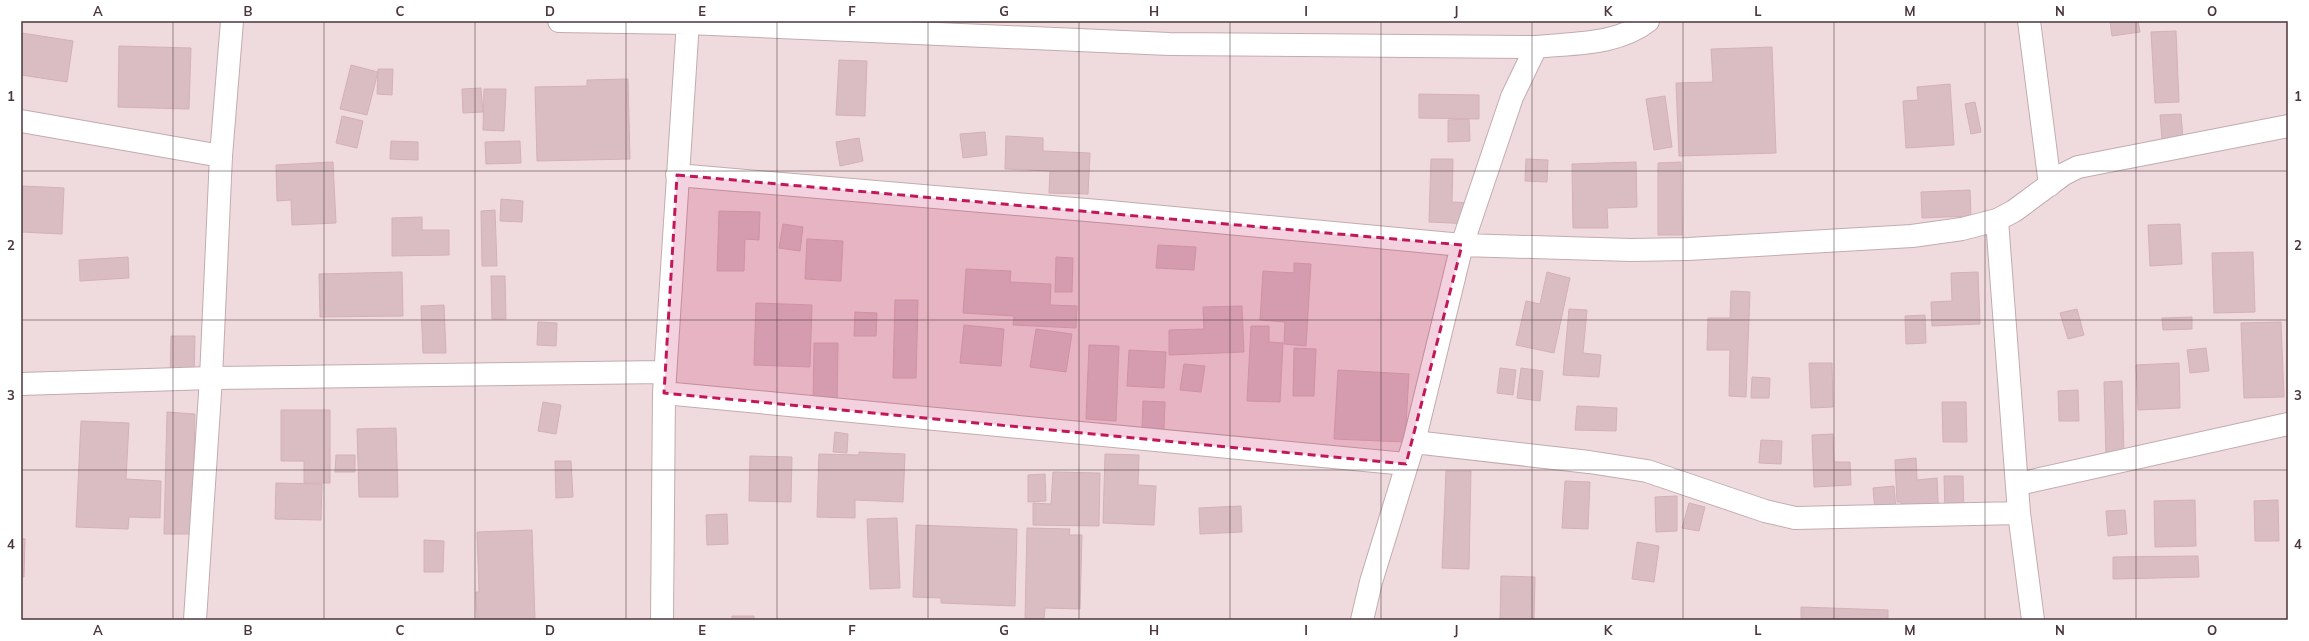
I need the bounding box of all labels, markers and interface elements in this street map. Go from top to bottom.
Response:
text: A [93,3,103,19]
text: B [244,3,253,19]
text: C [396,3,405,19]
text: D [545,3,555,19]
text: E [698,3,706,19]
text: F [848,3,856,19]
text: G [999,3,1009,19]
text: H [1149,3,1159,19]
text: I [1304,3,1308,19]
text: J [1454,3,1458,19]
text: K [1604,3,1614,19]
text: L [1754,3,1762,19]
text: M [1904,3,1916,19]
text: N [2055,3,2065,19]
text: O [2207,3,2217,19]
text: 1 [7,88,15,104]
text: 1 [2294,88,2302,104]
text: 2 [7,237,15,253]
text: 2 [2294,237,2302,253]
text: 3 [7,387,15,403]
text: 3 [2294,387,2302,403]
text: 4 [7,536,15,552]
text: 4 [2294,536,2302,552]
text: A [93,622,103,638]
text: B [244,622,253,638]
text: C [396,622,405,638]
text: D [545,622,555,638]
text: E [698,622,706,638]
text: F [848,622,856,638]
text: G [999,622,1009,638]
text: H [1149,622,1159,638]
text: I [1304,622,1308,638]
text: J [1454,622,1458,638]
text: K [1604,622,1614,638]
text: L [1754,622,1762,638]
text: M [1904,622,1916,638]
text: N [2055,622,2065,638]
text: O [2207,622,2217,638]

